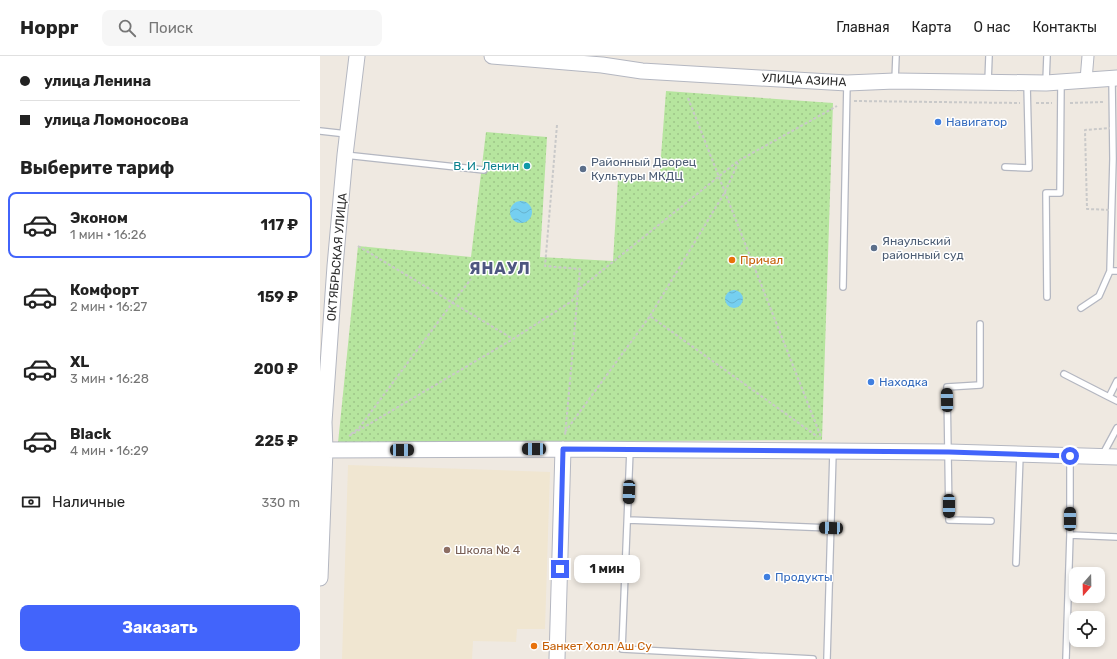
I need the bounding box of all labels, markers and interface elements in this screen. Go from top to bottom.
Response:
search box [102,10,382,46]
text: Hoppr [20,16,78,39]
icon: search [116,17,138,39]
text: Поиск [148,19,193,37]
text: Главная [836,19,890,36]
text: Карта [912,19,952,36]
text: О нас [974,19,1010,36]
text: Контакты [1032,19,1097,36]
street label: УЛИЦА АЗИНА [761,71,847,89]
text: улица Ленина [44,72,151,90]
text: улица Ломоносова [44,111,189,129]
place label: Навигатор [946,115,1007,129]
marker: Навигатор [933,117,943,127]
place label: Районный Дворец Культуры МКДЦ [591,155,697,183]
text: Выберите тариф [20,157,174,179]
place label: В. И. Ленин [453,159,519,173]
marker: В. И. Ленин [522,161,532,171]
marker: Районный Дворец Культуры МКДЦ [578,164,588,174]
street label: ОКТЯБРЬСКАЯ УЛИЦА [324,192,350,322]
icon: car [22,207,58,243]
text: Эконом [70,209,128,227]
text: 117 ₽ [260,216,298,234]
text: 1 мин · 16:26 [70,227,146,242]
place label: Янаульский районный суд [882,234,964,262]
marker: Янаульский районный суд [869,243,879,253]
place label: Причал [740,253,783,267]
marker: Причал [727,255,737,265]
district label: ЯНАУЛ [469,259,531,278]
icon: car [22,279,58,315]
text: Комфорт [70,281,139,299]
text: 159 ₽ [257,288,298,306]
text: 2 мин · 16:27 [70,299,147,314]
icon: car [22,351,58,387]
text: XL [70,353,89,371]
text: 200 ₽ [254,360,298,378]
text: 3 мин · 16:28 [70,371,149,386]
place label: Находка [879,375,928,389]
marker: Находка [866,377,876,387]
car [941,388,953,412]
icon: car [22,423,58,459]
text: Black [70,425,111,443]
text: 225 ₽ [255,432,298,450]
text: 4 мин · 16:29 [70,443,149,458]
car [522,443,546,455]
car [390,444,414,456]
route start [1061,447,1079,465]
car [623,480,635,504]
icon: cash [20,491,42,513]
text: Наличные [52,493,125,511]
car [943,494,955,518]
text: 330 m [261,495,300,510]
car [1064,507,1076,531]
car [819,522,843,534]
place label: Школа № 4 [455,543,521,557]
marker: Школа № 4 [442,545,452,555]
callout: 1 мин [574,555,640,583]
route end [551,560,569,578]
text: 1 мин [589,561,625,576]
north arrow [1069,567,1105,603]
map controls [1069,567,1105,647]
place label: Продукты [775,570,832,584]
marker: Продукты [762,572,772,582]
button: Заказать [20,605,300,651]
button: locate [1069,611,1105,647]
place label: Банкет Холл Аш Су [542,639,652,653]
marker: Банкет Холл Аш Су [529,641,539,651]

